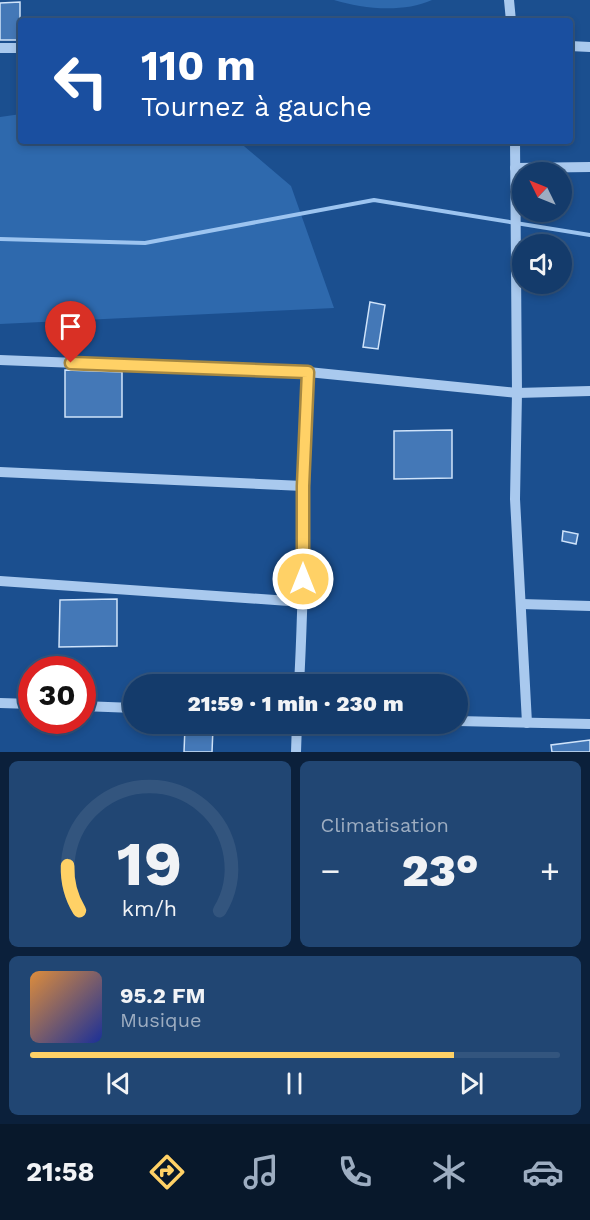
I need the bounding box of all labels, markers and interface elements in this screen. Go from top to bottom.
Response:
text: 110 m [141,41,256,90]
icon: left [42,42,120,120]
text: Tournez à gauche [141,91,372,123]
north arrow [512,162,572,222]
map controls [512,162,572,294]
button: sound [512,234,572,294]
pin [45,301,96,363]
icon: arrive [54,310,87,343]
position arrow [271,547,335,611]
speed limit sign: 30 [18,656,96,734]
text: 21:59 · 1 min · 230 m [187,691,404,716]
text: Climatisation [321,813,449,837]
text: 19 [117,827,182,900]
text: 23° [402,844,479,897]
text: − [321,851,340,890]
text: + [540,851,560,890]
text: km/h [122,896,177,921]
text: 95.2 FM [120,983,206,1008]
text: Musique [120,1008,202,1032]
icon: previous [102,1067,135,1100]
icon: pause [278,1067,311,1100]
icon: next [455,1067,488,1100]
icon: directions [146,1151,188,1193]
icon: music [240,1151,282,1193]
icon: phone [334,1151,376,1193]
icon: climate [428,1151,470,1193]
icon: car [522,1151,564,1193]
text: 21:58 [26,1156,95,1188]

